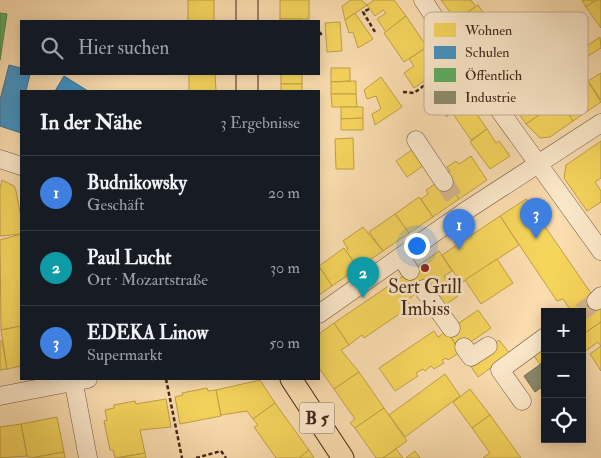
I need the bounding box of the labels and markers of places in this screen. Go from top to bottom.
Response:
pin: 3 [520,198,552,239]
pin: 1 [443,209,475,250]
pin: 2 [347,257,379,298]
marker: Sert Grill Imbiss [419,262,431,274]
place label: Sert Grill Imbiss [388,275,462,321]

